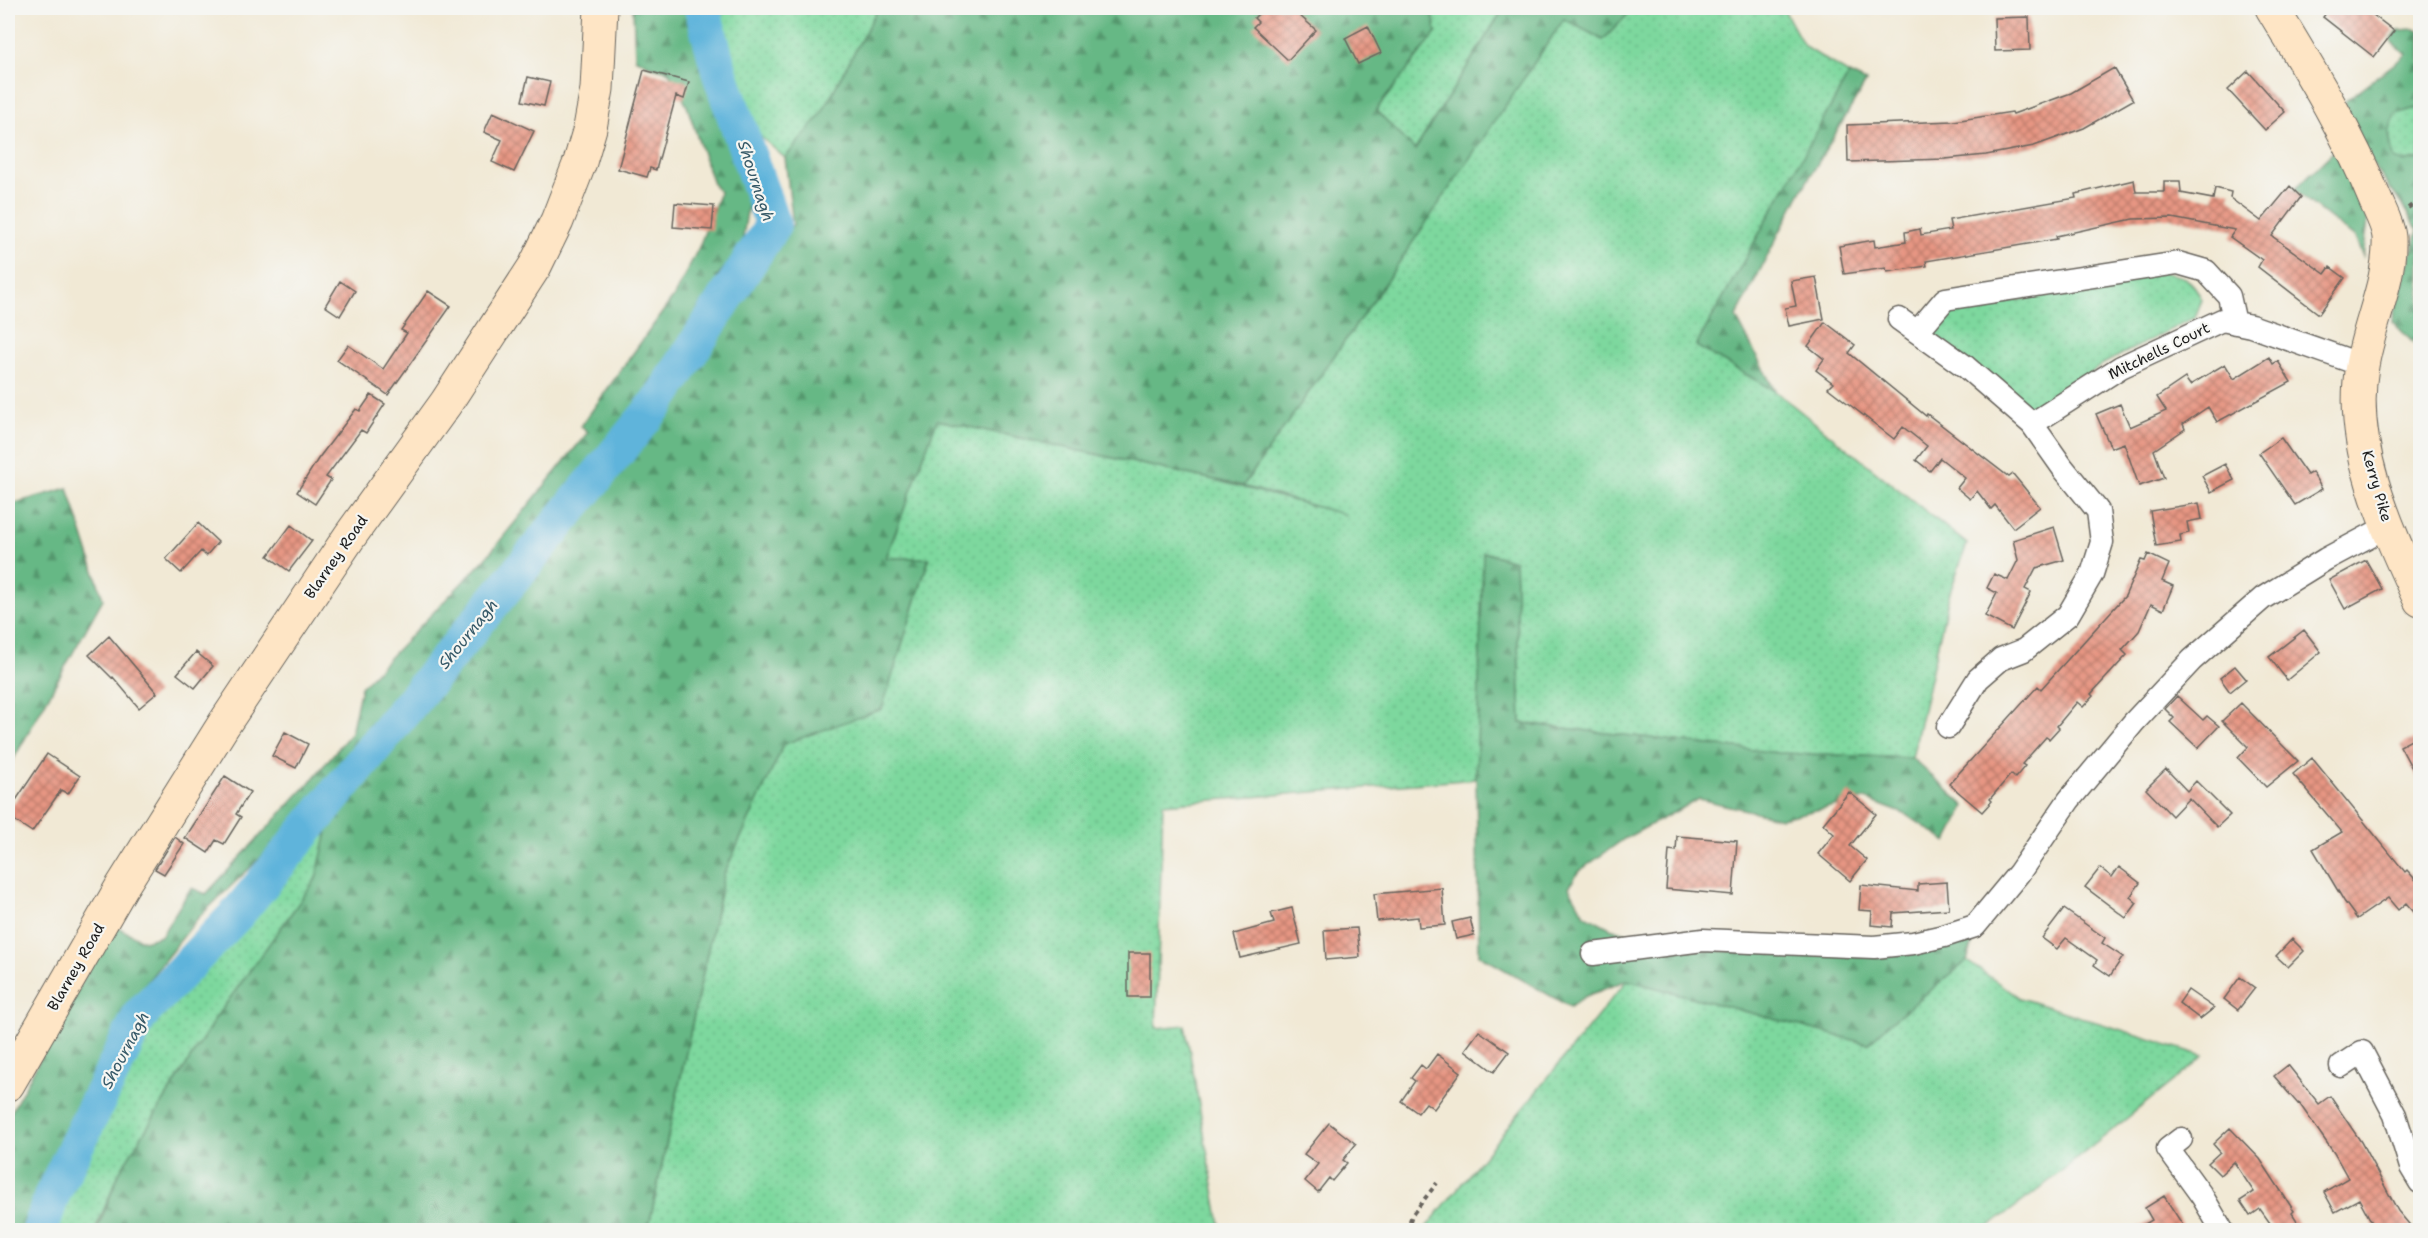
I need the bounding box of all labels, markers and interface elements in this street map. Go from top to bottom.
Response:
water label: Shournagh [733,138,779,224]
street label: Mitchells Court [2105,318,2213,384]
street label: Kerry Pike [2357,448,2397,524]
street label: Blarney Road [300,511,373,603]
water label: Shournagh [433,595,503,673]
street label: Blarney Road [43,919,109,1015]
water label: Shournagh [96,1008,154,1092]

